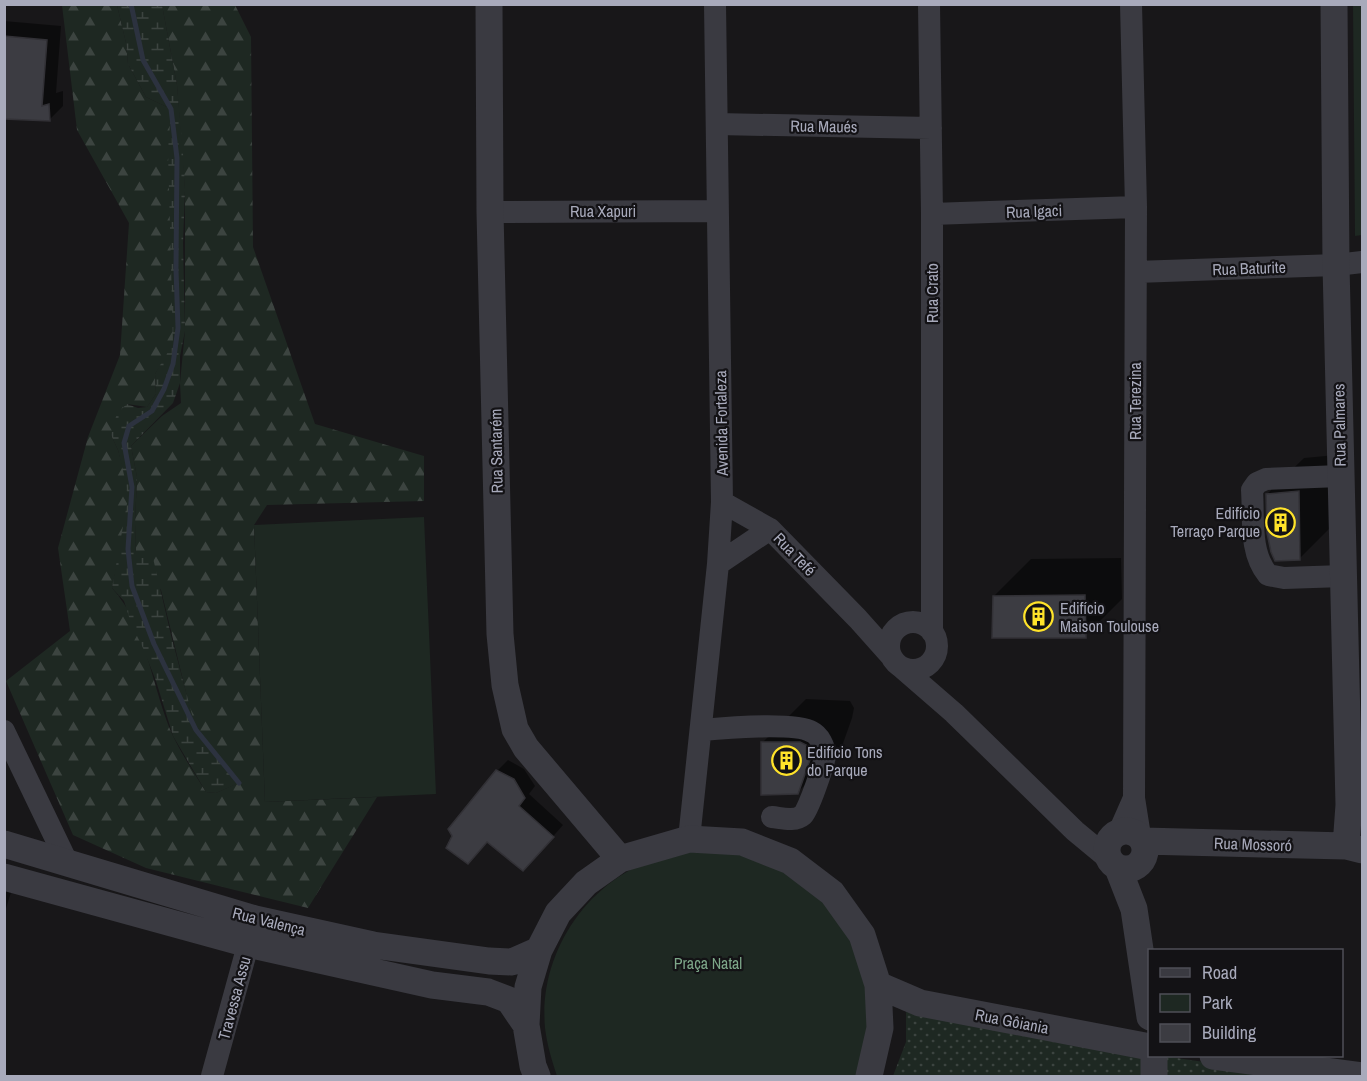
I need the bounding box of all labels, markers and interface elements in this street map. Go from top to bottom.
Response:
street label: Rua Maués [790,114,858,138]
street label: Rua Igaci [1006,199,1062,223]
street label: Rua Xapuri [570,200,636,222]
street label: Rua Baturite [1212,256,1286,280]
street label: Rua Crato [921,263,943,323]
street label: Rua Terezina [1124,361,1146,440]
street label: Avenida Fortaleza [709,369,733,477]
street label: Rua Palmares [1327,383,1351,467]
street label: Rua Santarém [484,409,508,493]
place label: Edifício Terraço Parque [1170,502,1260,542]
building icon: Edifício Terraço Parque [1265,506,1297,538]
street label: Rua Tefé [769,528,821,580]
place label: Edifício Maison Toulouse [1060,597,1159,637]
building icon: Edifício Maison Toulouse [1023,601,1055,633]
place label: Edifício Tons do Parque [807,741,883,781]
building icon: Edifício Tons do Parque [770,745,802,777]
street label: Rua Mossoró [1214,832,1292,856]
street label: Rua Valença [230,901,308,941]
legend [1148,949,1343,1057]
park label: Praça Natal [674,952,742,974]
street label: Travessa Assu [212,954,256,1042]
text: Road [1202,960,1237,985]
text: Park [1202,990,1233,1015]
street label: Rua Gôiania [973,1003,1051,1039]
text: Building [1202,1020,1257,1045]

